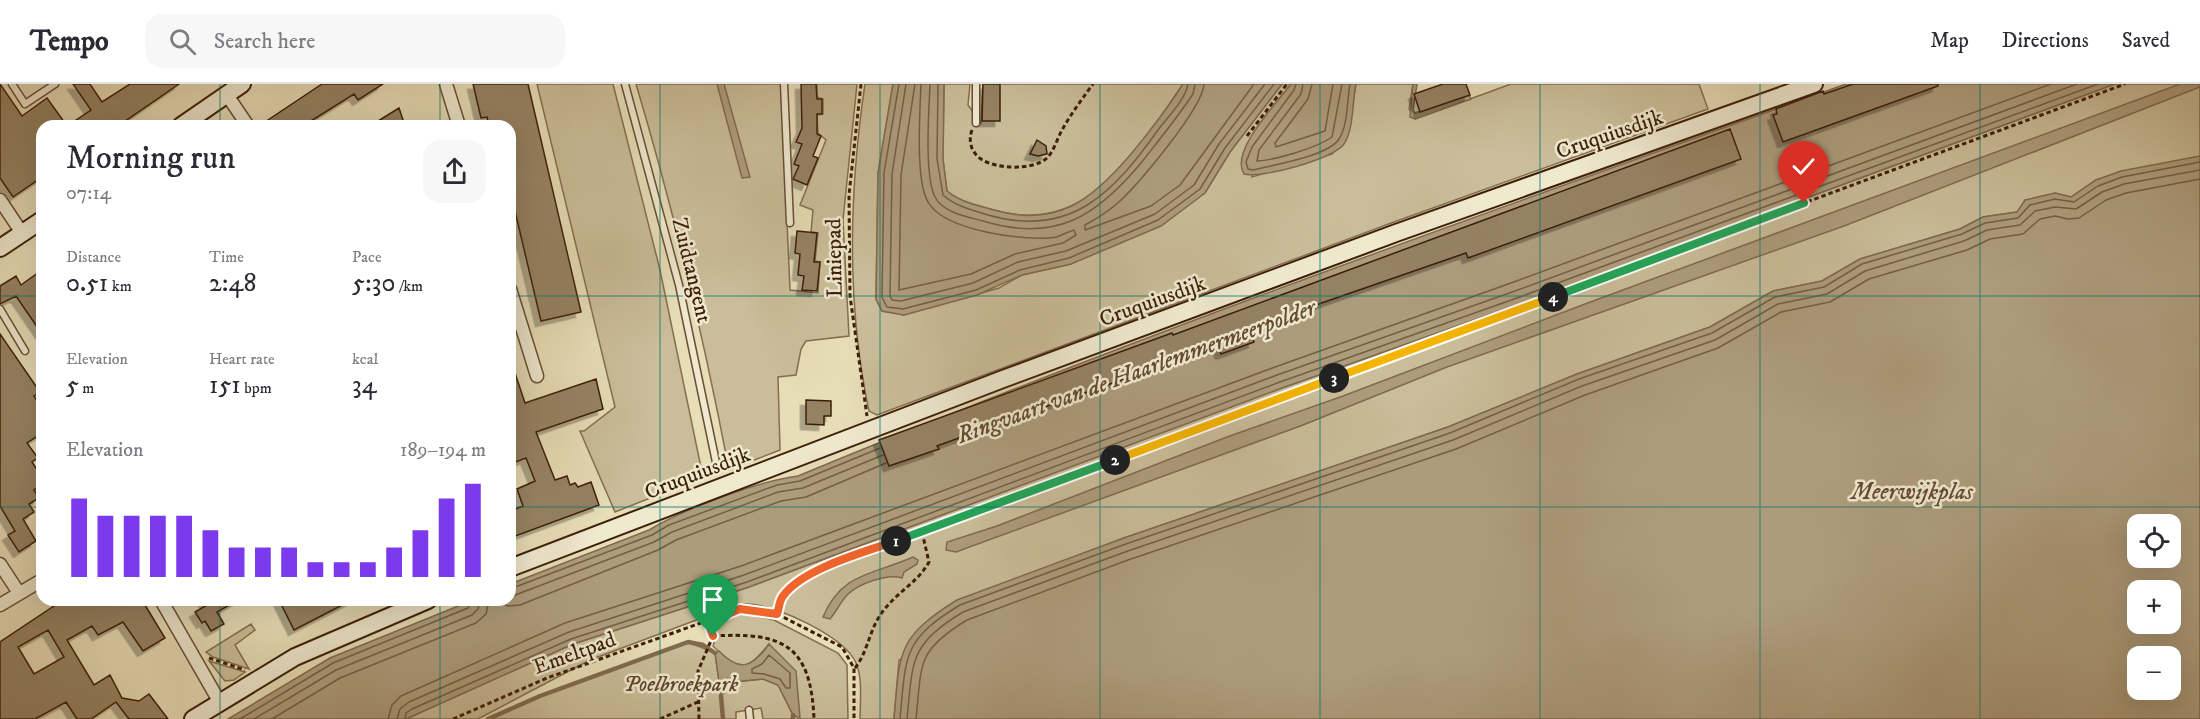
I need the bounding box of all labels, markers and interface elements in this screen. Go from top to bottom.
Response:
search box [145,14,565,68]
text: Tempo [30,24,109,59]
icon: search [166,25,199,58]
text: Search here [214,28,315,55]
text: Map [1930,28,1969,54]
text: Directions [2002,28,2089,54]
text: Saved [2122,28,2170,54]
street label: Cruquiusdijk [1552,104,1667,165]
text: Morning run [66,138,235,179]
button: share [423,140,486,203]
pin [1778,141,1829,203]
icon: check [1787,150,1820,183]
text: 07:14 [66,181,111,206]
street label: Zuidtangent [665,215,718,326]
street label: Liniepad [820,218,849,298]
text: Distance [66,247,121,267]
text: Time [209,247,244,267]
text: Pace [352,247,382,267]
text: 0.51 [66,267,108,300]
text: 2:48 [209,267,257,300]
text: 5:30 [352,267,395,300]
street label: Cruquiusdijk [1096,270,1209,333]
text: km [108,276,132,296]
text: /km [395,276,423,296]
pin: 4 [1538,282,1568,312]
text: 4 [1548,287,1558,307]
water label: Ringvaart van de Haarlemmermeerpolder [952,292,1322,451]
text: Elevation [66,349,128,369]
text: Heart rate [209,349,275,369]
text: kcal [352,349,378,369]
pin: 3 [1319,363,1349,393]
text: 3 [1331,368,1337,388]
text: 5 [66,369,79,402]
text: 151 [209,369,241,402]
text: 34 [352,369,377,402]
text: m [79,378,94,398]
text: bpm [241,378,272,398]
text: Elevation [66,438,143,463]
text: 189–194 m [400,438,486,463]
street label: Cruquiusdijk [641,441,754,506]
pin: 2 [1100,445,1130,475]
text: 2 [1111,450,1119,470]
water label: Meerwijkplas [1849,477,1974,507]
map controls [2127,514,2181,700]
button: locate [2127,514,2181,568]
pin: 1 [881,526,911,556]
text: 1 [893,531,899,551]
pin [687,574,738,636]
button: + [2127,580,2181,634]
icon: arrive [696,583,729,616]
street label: Emeltpad [529,626,620,681]
button: − [2127,646,2181,700]
park label: Poelbroekpark [623,671,739,698]

